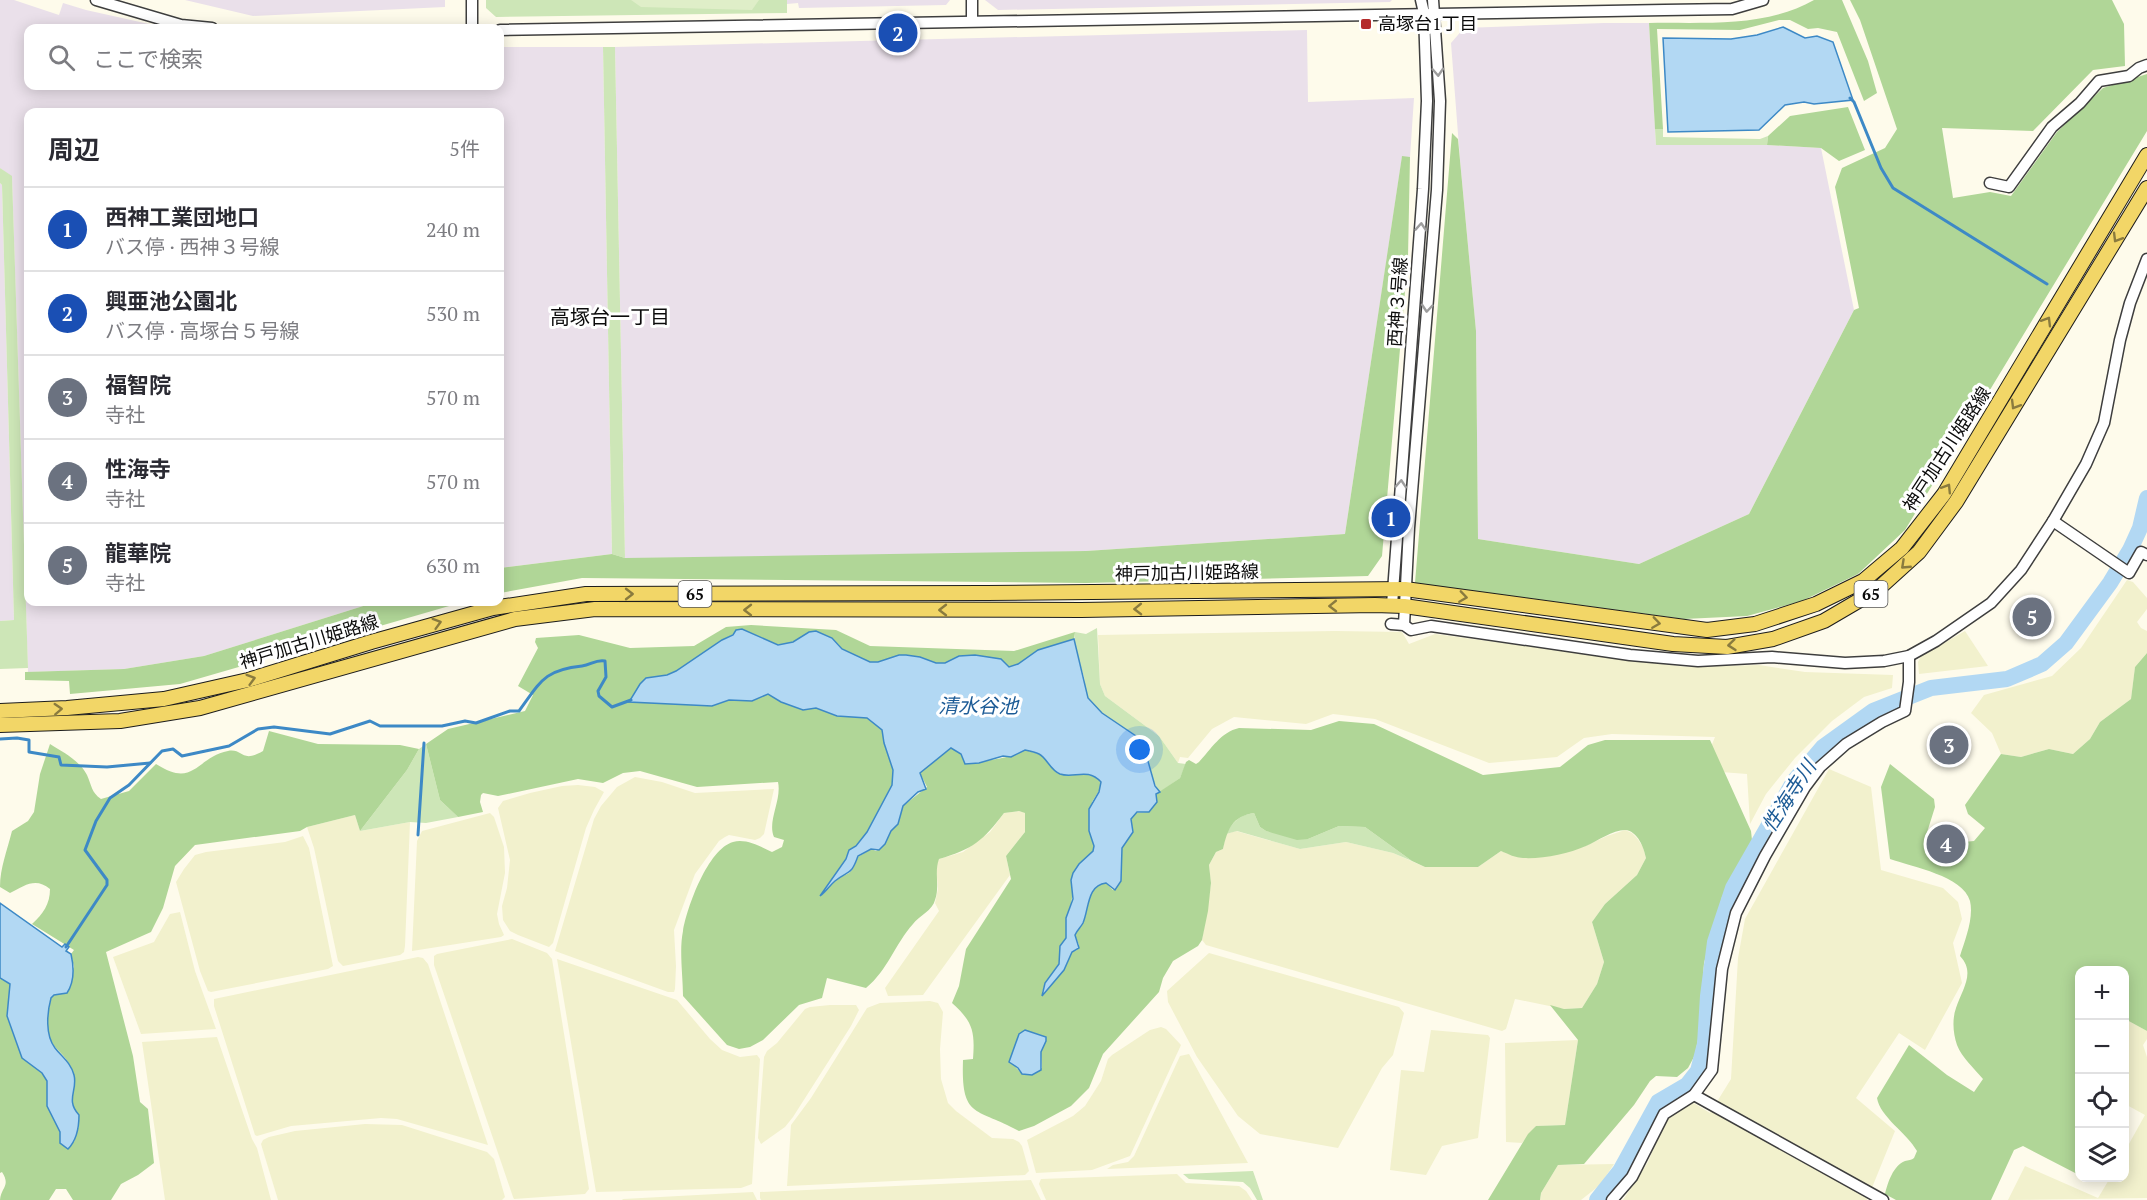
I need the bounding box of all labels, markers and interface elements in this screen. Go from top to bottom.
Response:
pin: 2 [878,10,918,56]
place label: 高塚台1丁目 [1378,11,1478,35]
marker: 高塚台1丁目 [1359,17,1373,31]
search box [24,24,504,90]
icon: search [45,41,78,74]
text: ここで検索 [93,44,203,73]
one-way arrow [1432,67,1445,76]
text: 周辺 [48,132,100,166]
text: 5件 [449,135,480,162]
text: 西神工業団地口 [105,202,259,231]
text: 1 [62,216,73,243]
text: 240 m [426,216,480,243]
one-way arrow [1414,222,1427,231]
one-way arrow [2112,232,2124,242]
text: バス停 · 西神３号線 [105,233,280,260]
street label: 西神３号線 [1382,256,1412,348]
text: 興亜池公園北 [105,286,237,315]
text: 2 [62,300,73,327]
text: 530 m [426,300,480,327]
district label: 高塚台一丁目 [550,303,670,330]
one-way arrow [1421,304,1434,313]
text: バス停 · 高塚台５号線 [105,317,300,344]
one-way arrow [2040,317,2052,327]
text: 福智院 [105,370,171,399]
street label: 神戸加古川姫路線 [1897,382,1995,515]
text: 3 [62,384,73,411]
text: 570 m [426,384,480,411]
one-way arrow [2011,399,2023,409]
text: 寺社 [105,401,145,428]
text: 性海寺 [105,454,171,483]
text: 4 [62,468,73,495]
text: 570 m [426,468,480,495]
one-way arrow [1394,480,1407,489]
one-way arrow [1940,484,1951,495]
text: 寺社 [105,485,145,512]
pin: 1 [1372,496,1410,540]
text: 龍華院 [105,538,171,567]
text: 5 [62,552,73,579]
text: 630 m [426,552,480,579]
one-way arrow [1901,558,1912,569]
street label: 神戸加古川姫路線 [1115,559,1259,585]
text: 寺社 [105,569,145,596]
road number: 65 [678,581,712,607]
road number: 65 [1854,581,1888,607]
one-way arrow [625,588,634,600]
one-way arrow [1458,590,1467,603]
pin: 5 [2012,594,2052,640]
one-way arrow [1329,599,1338,612]
one-way arrow [1134,603,1143,615]
one-way arrow [744,604,753,616]
one-way arrow [939,604,948,616]
street label: 神戸加古川姫路線 [236,609,381,674]
one-way arrow [1651,617,1661,629]
one-way arrow [432,618,442,630]
one-way arrow [1727,639,1736,651]
one-way arrow [245,674,256,686]
water label: 清水谷池 [938,692,1020,719]
one-way arrow [54,702,63,715]
pin: 3 [1930,722,1968,768]
your location [1125,735,1154,764]
water label: 性海寺川 [1755,753,1823,837]
pin: 4 [1926,822,1966,866]
map controls [2075,966,2129,1182]
button: + [2075,966,2129,1020]
button: − [2075,1020,2129,1074]
button: locate [2075,1074,2129,1128]
button: layers [2075,1128,2129,1182]

